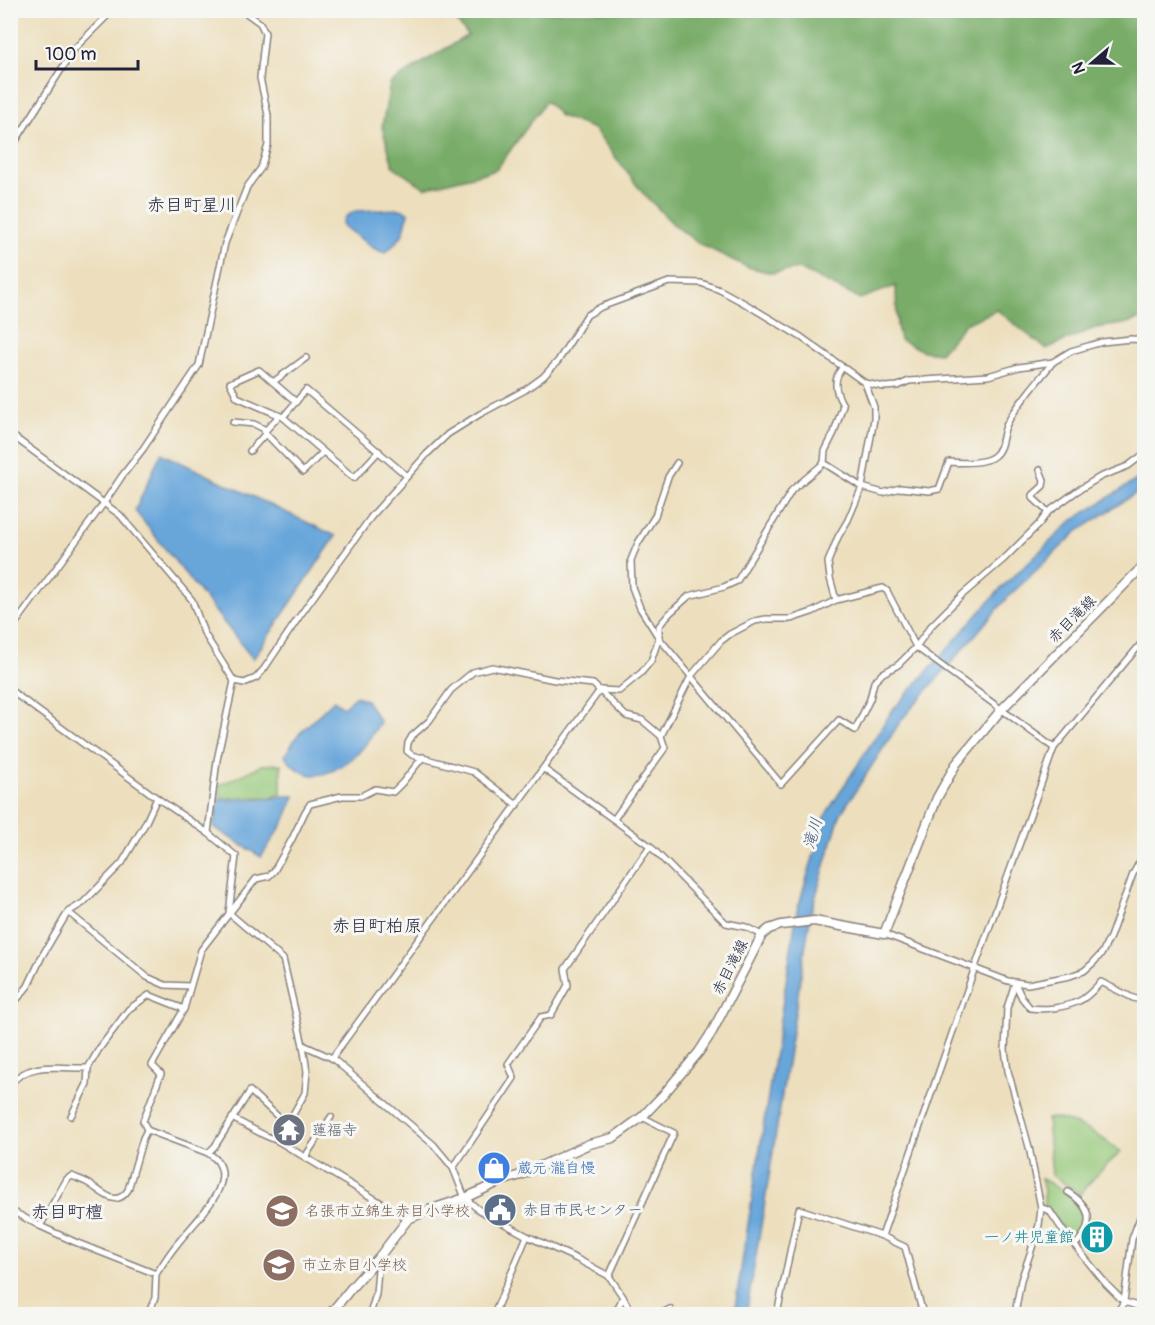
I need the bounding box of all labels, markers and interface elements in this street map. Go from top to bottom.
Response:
scale bar [36,33,138,71]
north arrow [1062,33,1122,93]
text: 100 m [45,43,97,66]
text: N [1068,59,1090,76]
district label: 赤目町星川 [147,194,237,217]
street label: 赤目滝線 [1044,591,1100,647]
water label: 滝川 [799,815,827,851]
district label: 赤目町柏原 [332,915,422,938]
street label: 赤目滝線 [708,936,753,998]
temple icon: 蓮福寺 [271,1112,307,1148]
place label: 蓮福寺 [312,1121,357,1140]
shop icon: 蔵元 瀧自慢 [476,1150,512,1186]
place label: 蔵元 瀧自慢 [517,1159,595,1178]
public building icon: 赤目市民センター [482,1192,518,1228]
school or university icon: 名張市立錦生赤目小学校 [264,1193,300,1229]
district label: 赤目町檀 [31,1201,103,1224]
place label: 赤目市民センター [523,1201,642,1220]
place label: 名張市立錦生赤目小学校 [305,1202,470,1221]
building icon: 一ノ井児童館 [1079,1219,1115,1255]
place label: 一ノ井児童館 [984,1228,1074,1247]
school or university icon: 市立赤目小学校 [261,1247,297,1283]
place label: 市立赤目小学校 [302,1256,407,1275]

